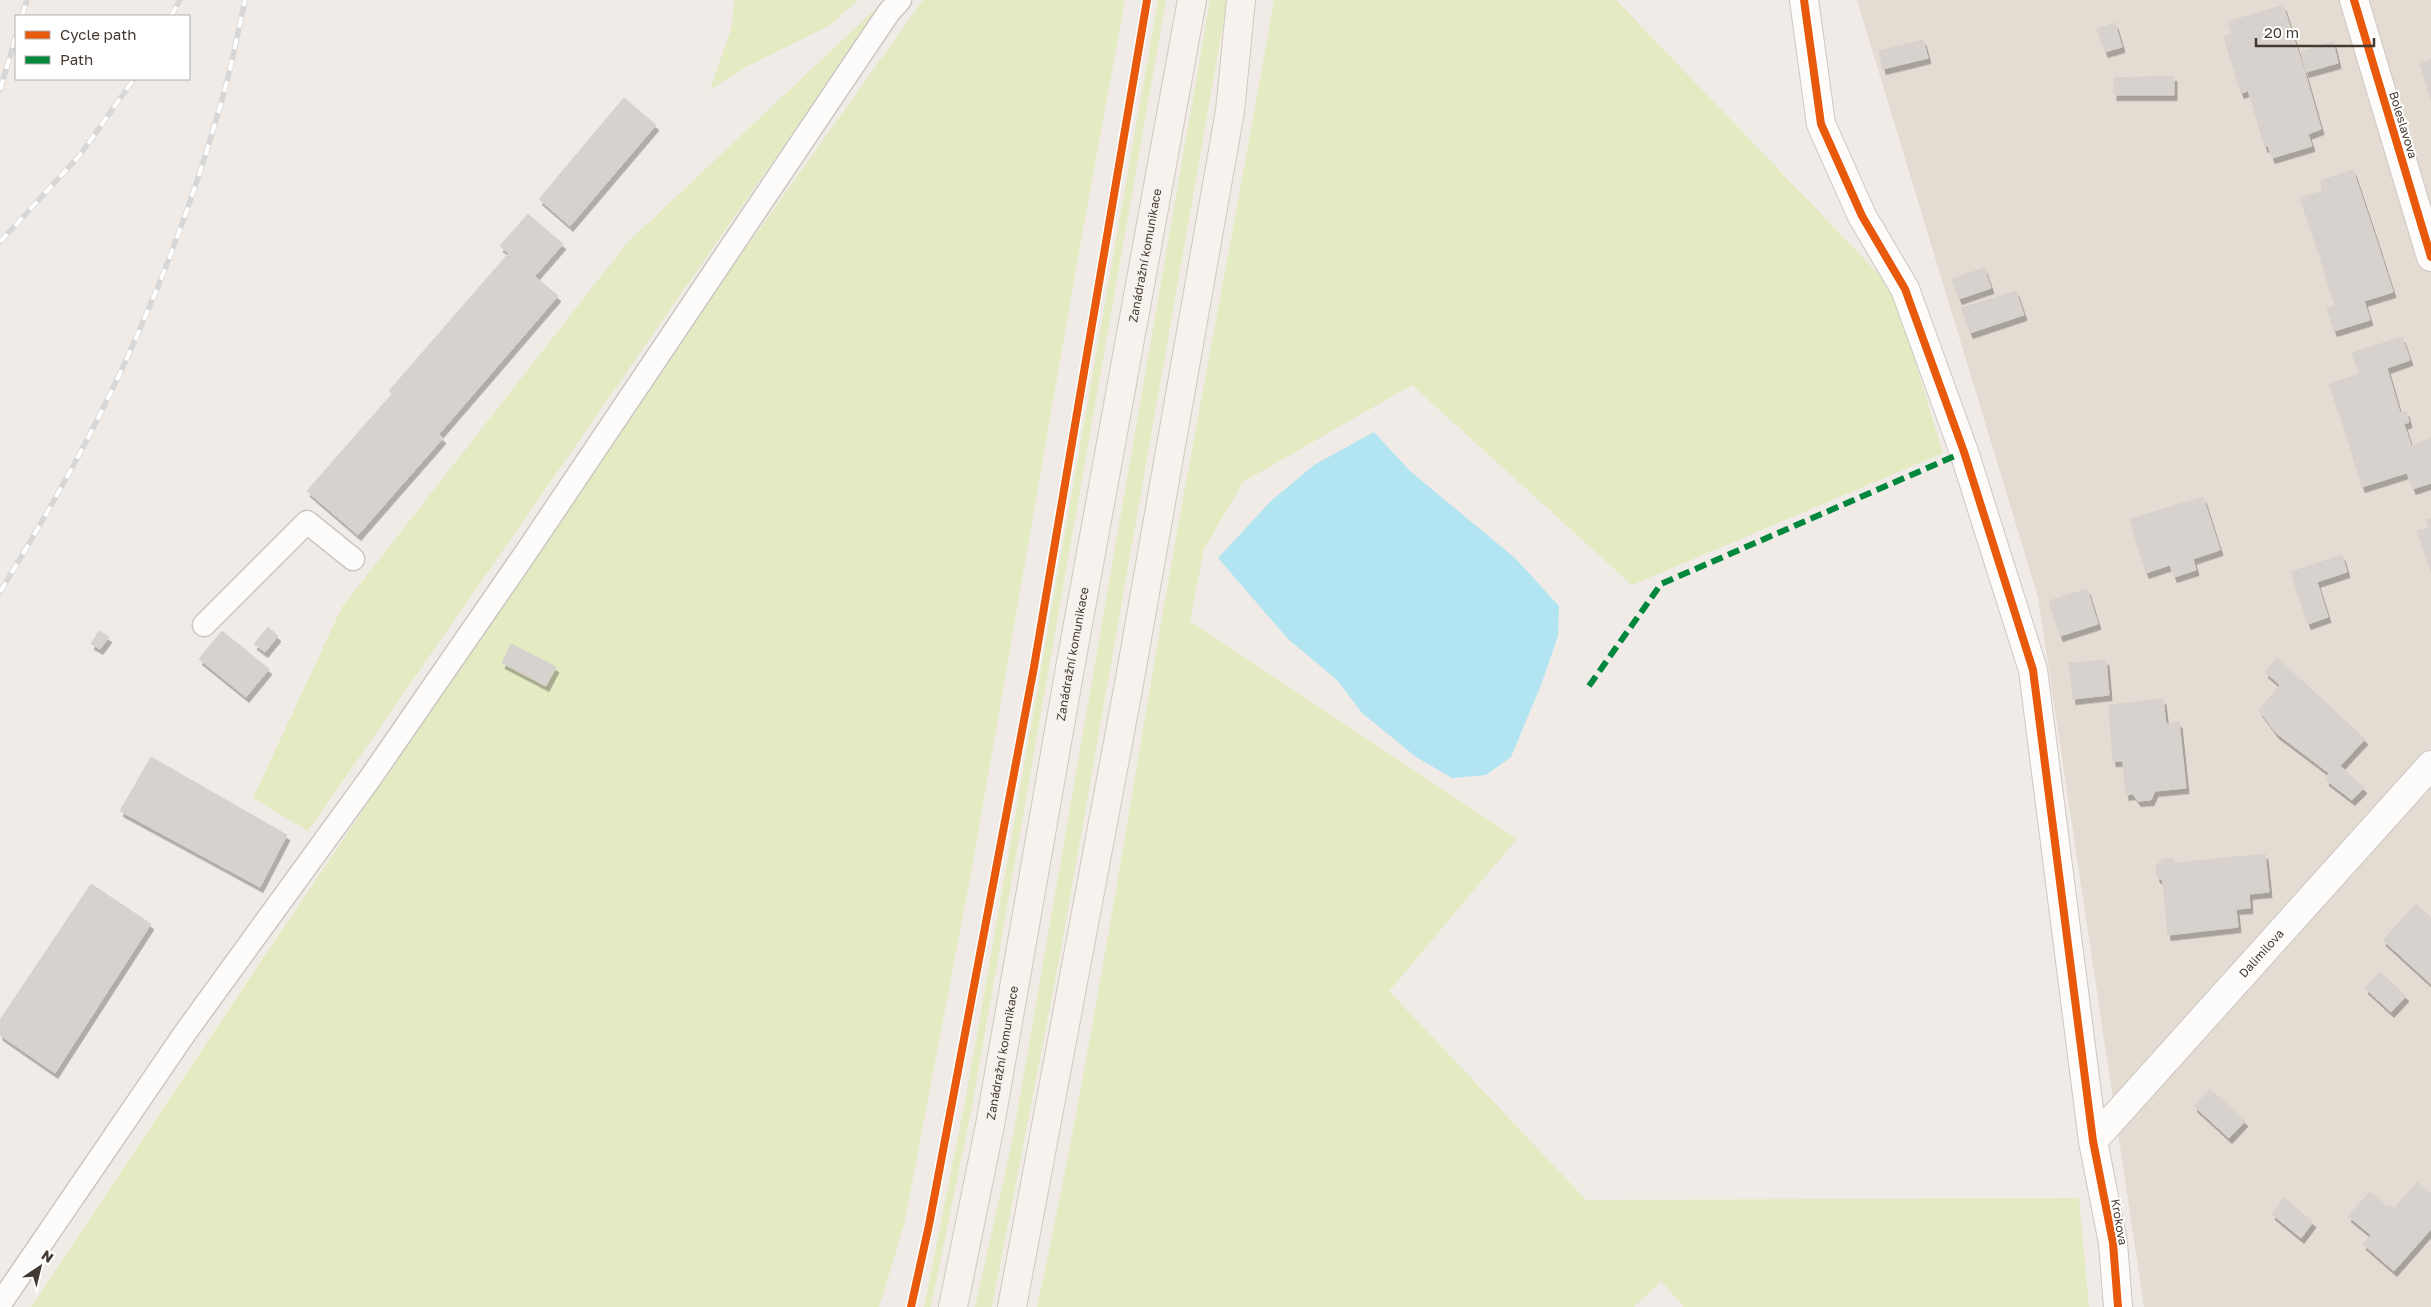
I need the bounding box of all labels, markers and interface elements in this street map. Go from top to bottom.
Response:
legend [15,15,190,80]
scale bar [2256,15,2374,47]
text: 20 m [2264,23,2299,41]
text: Cycle path [60,25,136,43]
text: Path [60,50,93,68]
street label: Boleslavova [2386,90,2421,160]
street label: Zanádražní komunikace [1125,187,1164,324]
street label: Zanádražní komunikace [1053,586,1092,722]
street label: Dalimilova [2235,926,2287,981]
street label: Zanádražní komunikace [983,984,1021,1121]
street label: Krokova [2108,1198,2131,1246]
north arrow [15,1242,65,1292]
text: N [39,1246,57,1266]

